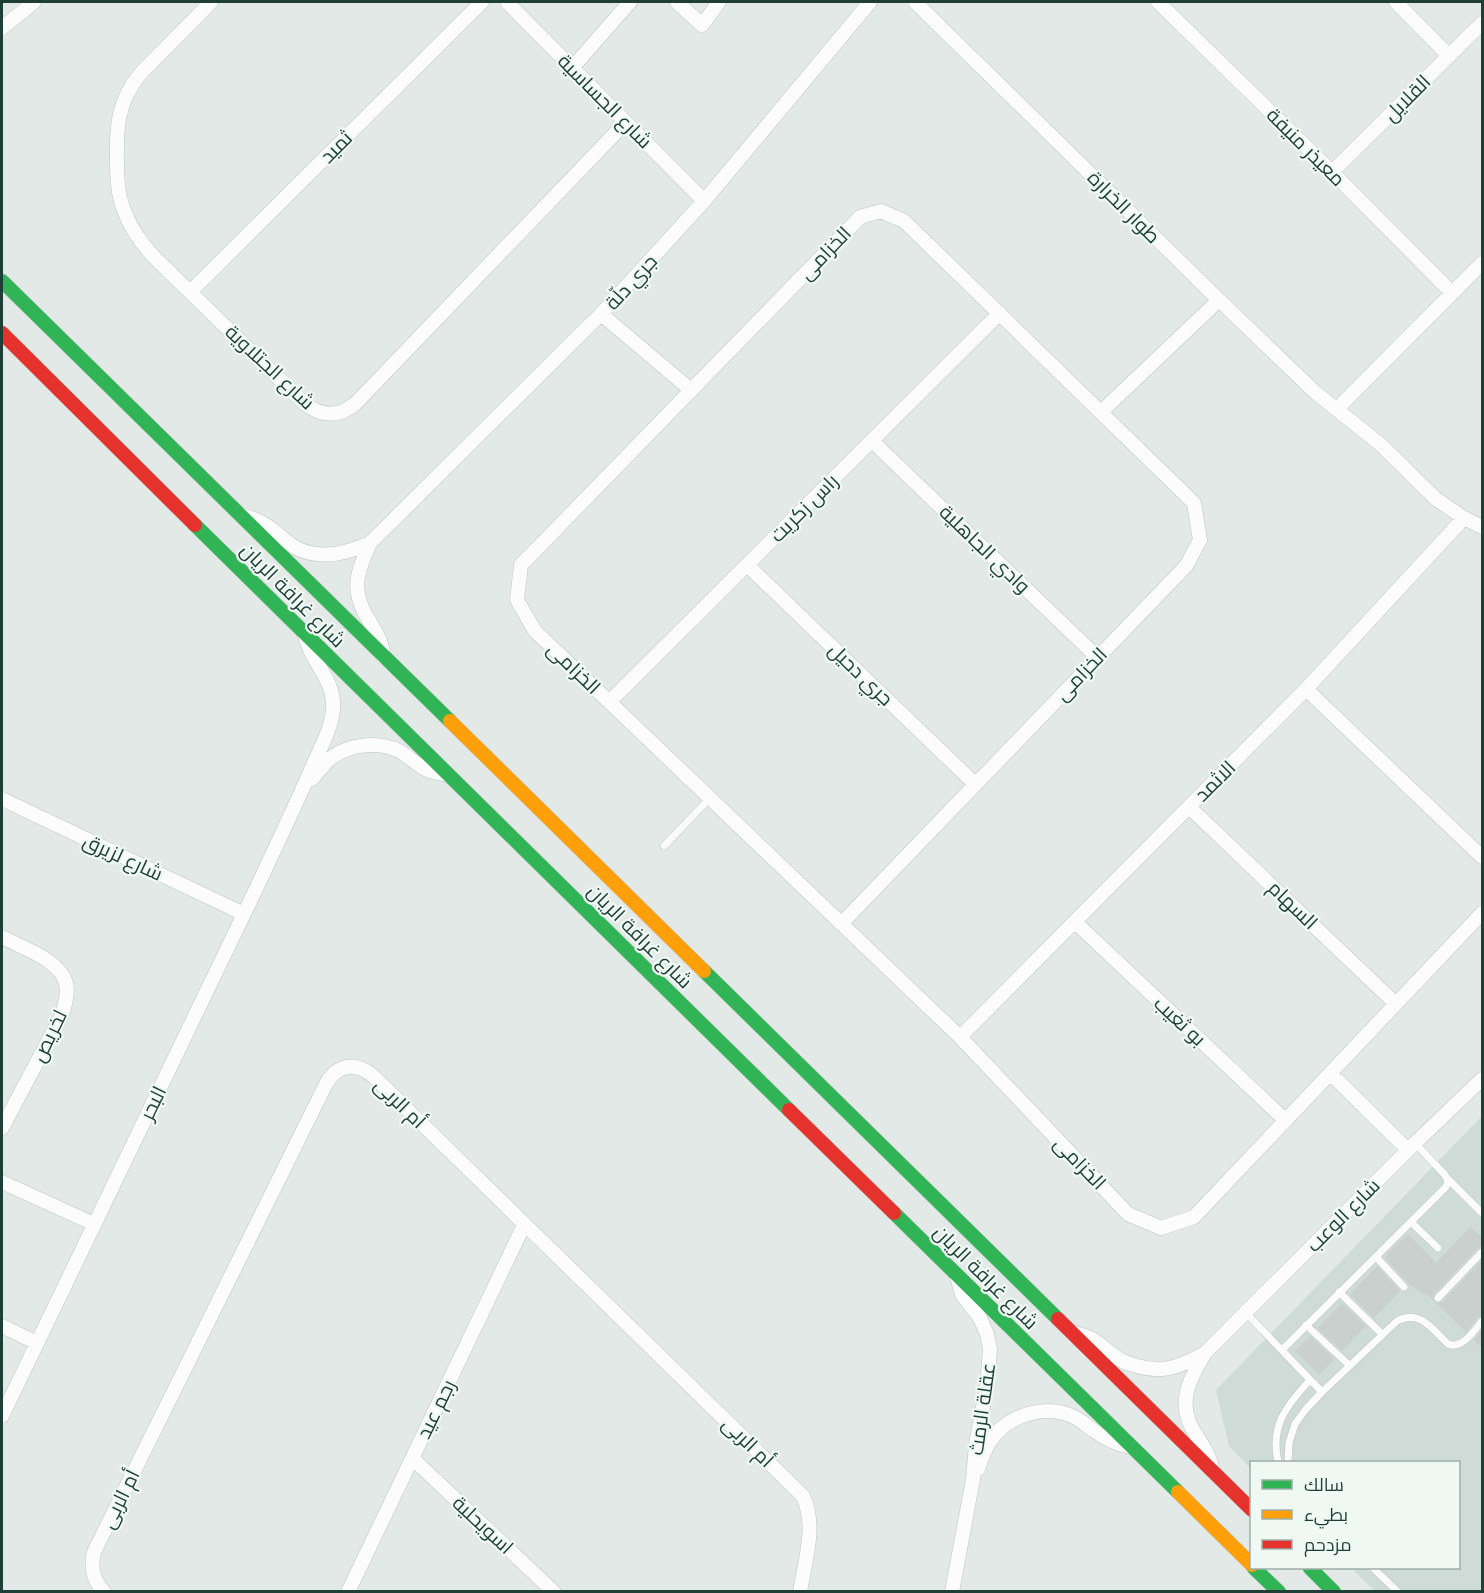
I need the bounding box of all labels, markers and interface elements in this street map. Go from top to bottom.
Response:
street label: شارع الجساسية [551,49,657,155]
street label: القلايل [1379,70,1436,127]
street label: معيذر منيفة [1262,103,1350,191]
street label: ثميد [315,126,357,168]
street label: طوار الخرارة [1083,166,1165,248]
street label: الخزامى [794,221,857,285]
street label: جري دلّة [600,249,665,317]
street label: شارع الجتلاوية [219,320,320,416]
street label: راس زكريت [765,469,844,548]
street label: وادي الجاهلية [932,500,1035,601]
street label: شارع غرافة الريان [234,538,350,654]
street label: الخزامى [542,637,606,700]
street label: جري دحيل [821,637,898,713]
street label: الخزامى [1050,642,1113,706]
street label: الاثمد [1190,756,1240,806]
street label: شارع لزيرق [79,828,167,888]
street label: السهام [1262,876,1323,936]
street label: شارع غرافة الريان [581,879,697,995]
street label: بو ثغيب [1149,991,1211,1051]
street label: لخريص [26,1006,73,1066]
street label: أم الربى [368,1073,431,1135]
street label: البحر [134,1082,171,1125]
street label: الخزامى [1048,1131,1111,1195]
street label: شارع الوعب [1301,1173,1386,1258]
street label: شارع غرافة الريان [927,1220,1043,1336]
street label: عقلة الرمث [964,1361,1000,1457]
street label: رجم عيد [411,1376,462,1443]
street label: أم الربى [716,1412,779,1474]
legend [1250,1461,1460,1569]
street label: أم الربى [96,1466,146,1533]
text: سالك [1304,1474,1344,1496]
street label: اسويحلية [448,1491,518,1559]
text: بطيء [1304,1504,1348,1529]
text: مزدحم [1304,1534,1352,1557]

